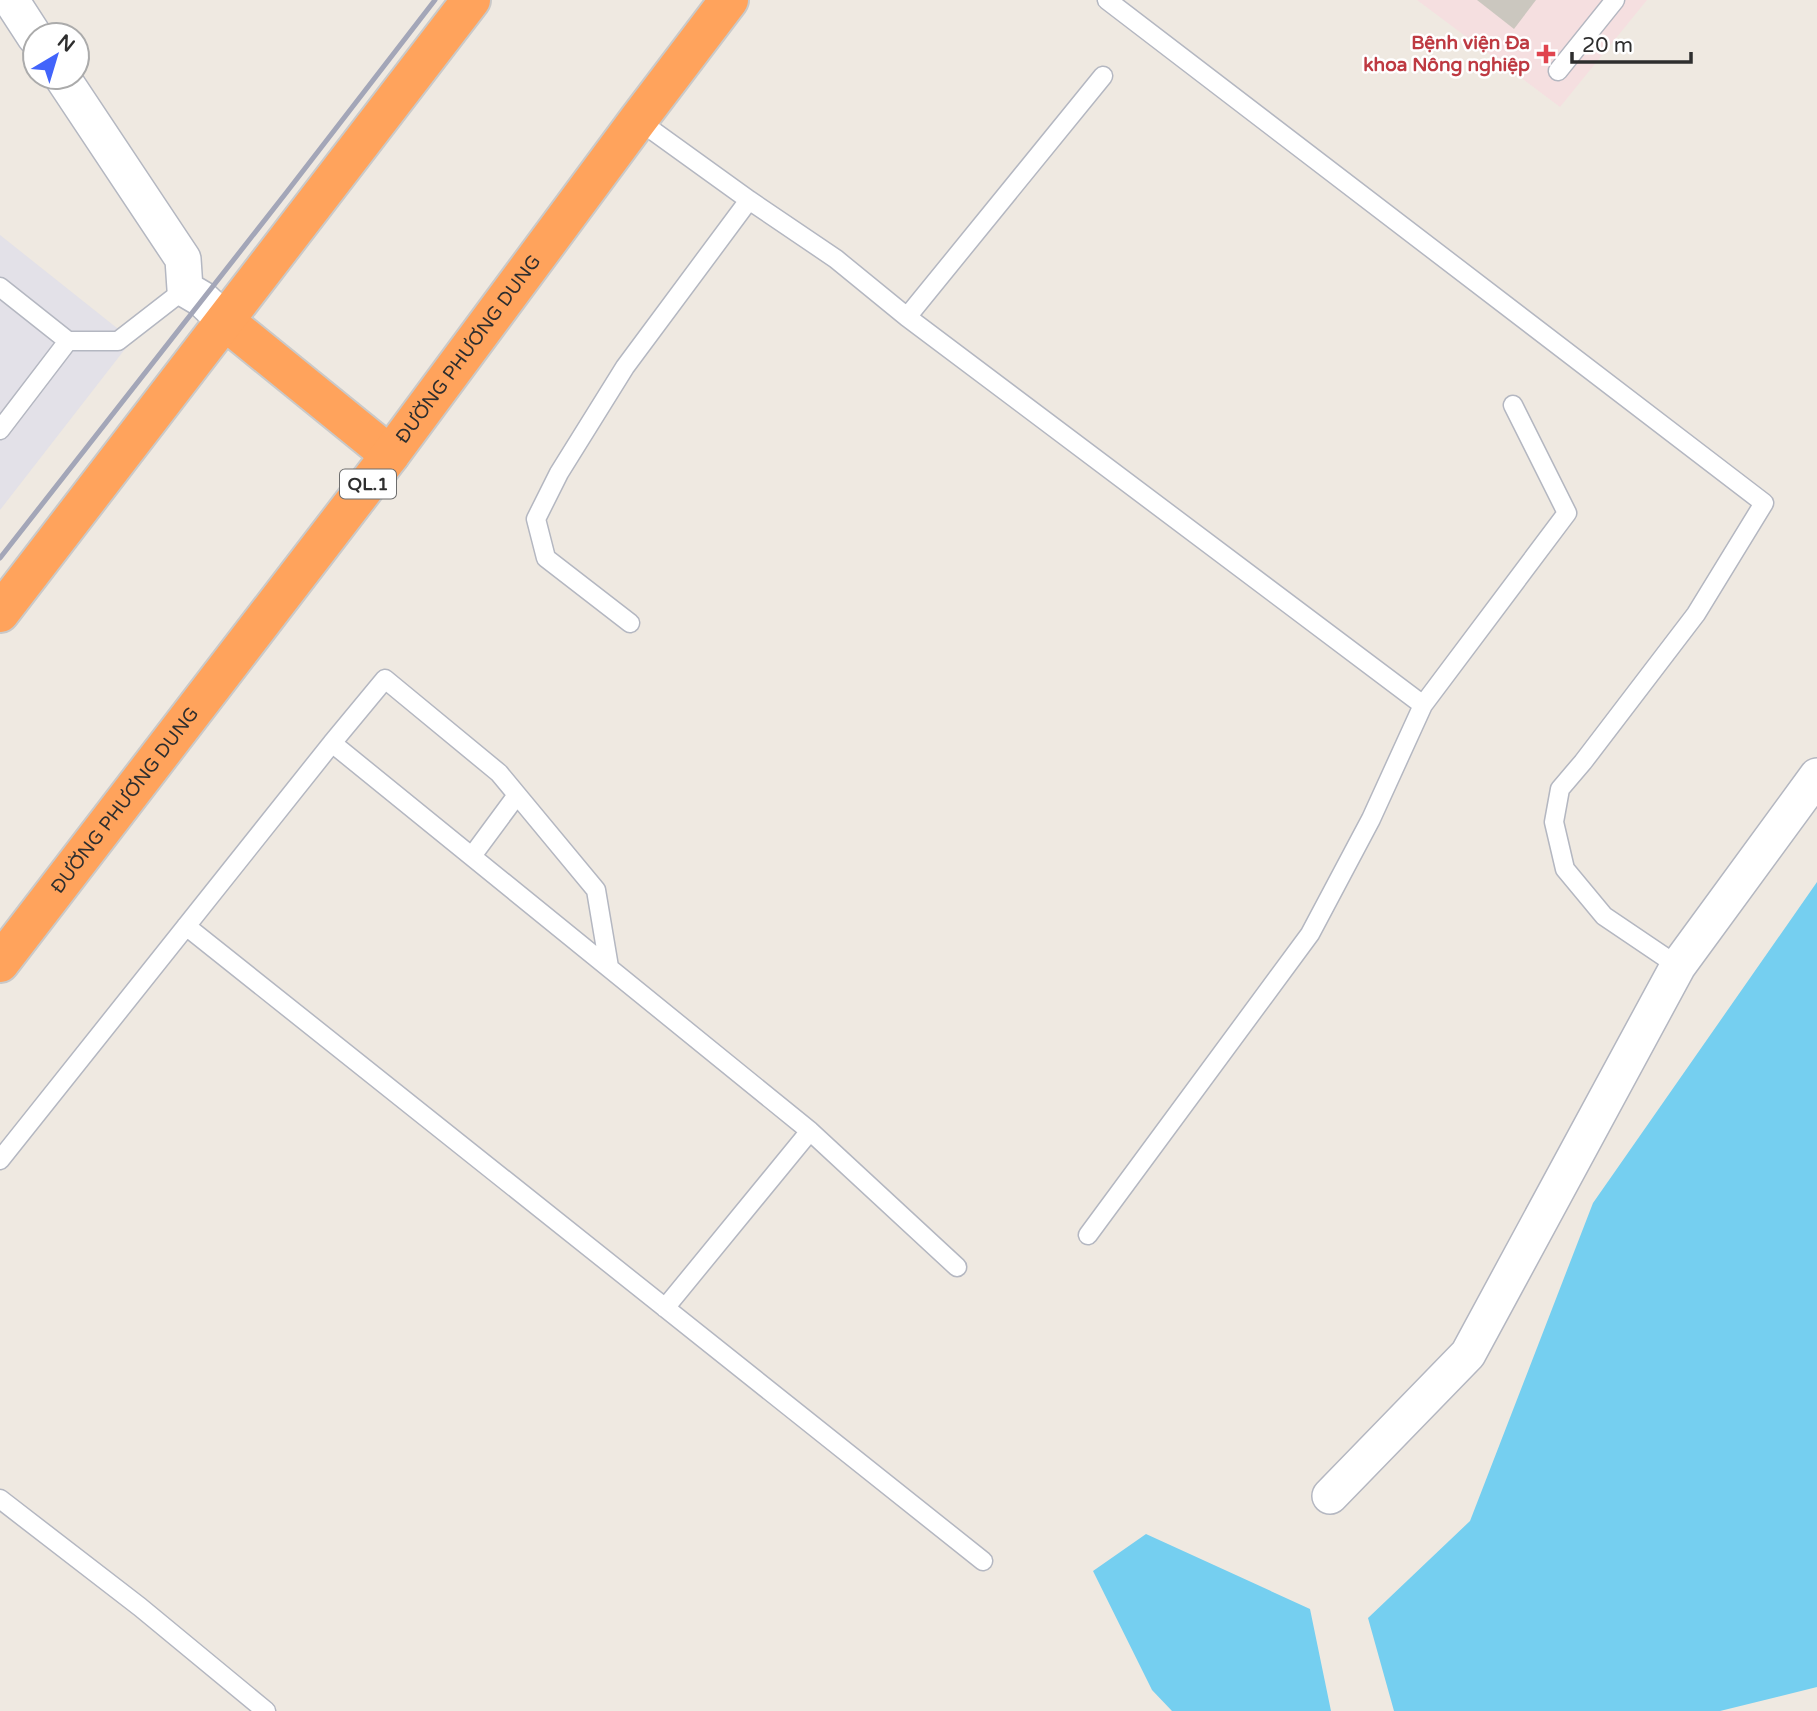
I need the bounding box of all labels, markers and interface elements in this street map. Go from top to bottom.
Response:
north arrow [21,21,91,91]
scale bar [1572,21,1691,65]
text: N [53,30,79,57]
place label: Bệnh viện Đa khoa Nông nghiệp [1363,32,1530,77]
text: 20 m [1582,33,1633,58]
marker: Bệnh viện Đa khoa Nông nghiệp [1536,44,1556,64]
street label: ĐƯỜNG PHƯƠNG DUNG [391,251,545,448]
road number: QL.1 [340,470,396,498]
street label: ĐƯỜNG PHƯƠNG DUNG [46,703,203,898]

